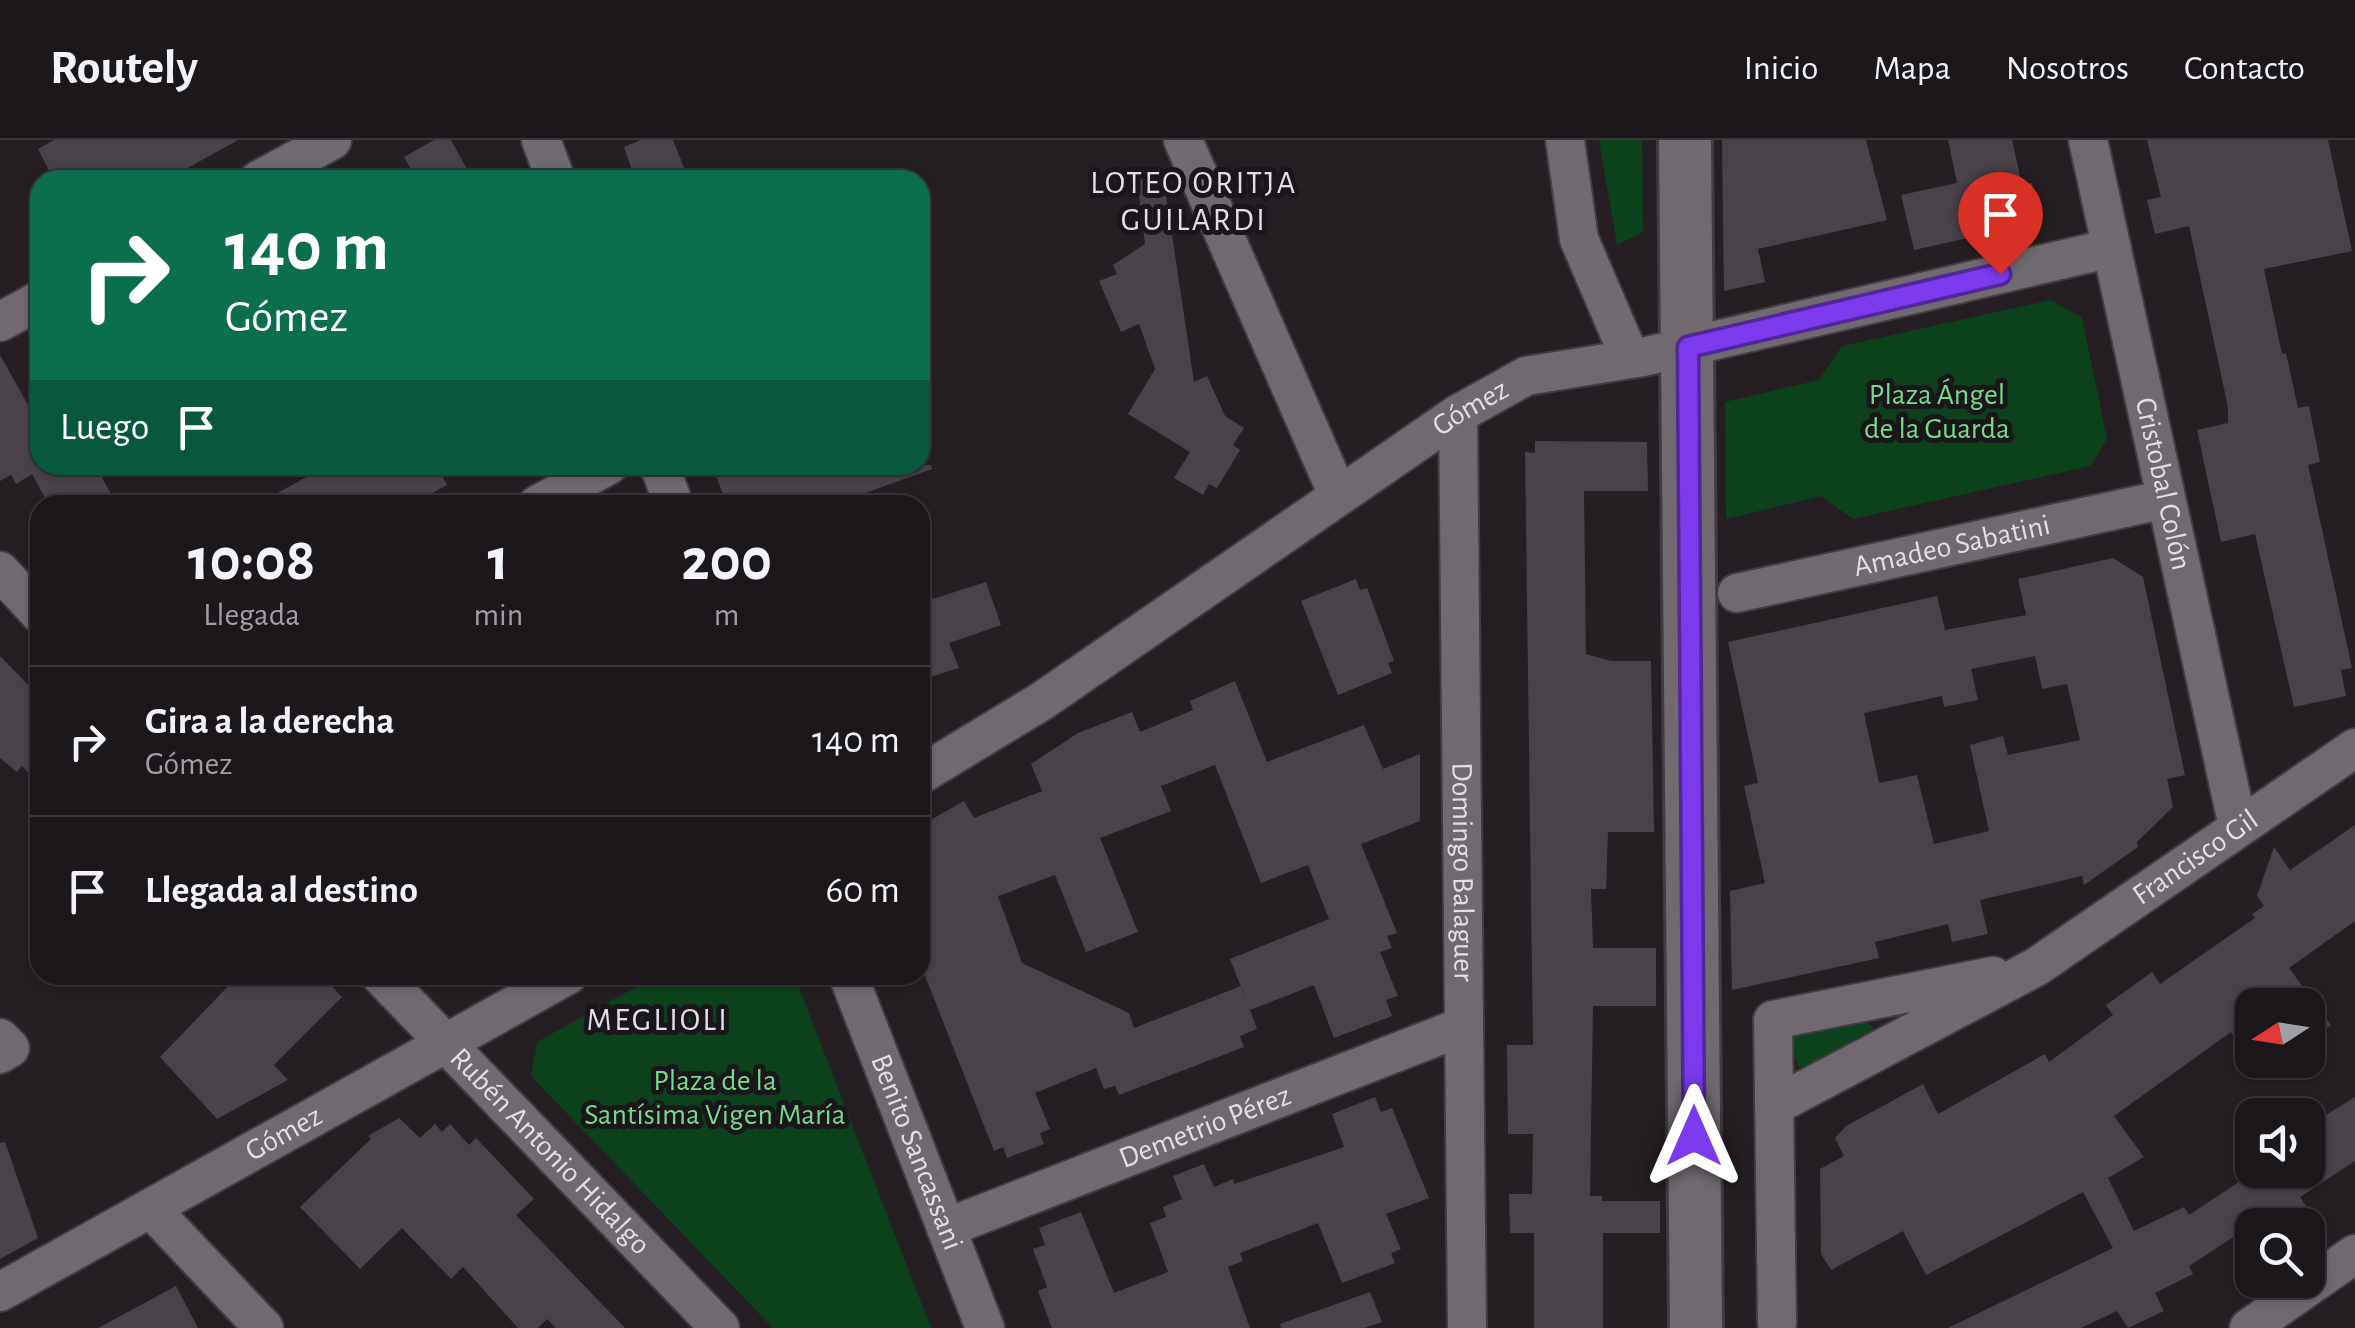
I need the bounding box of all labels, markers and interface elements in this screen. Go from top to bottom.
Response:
text: Routely [50,45,198,93]
text: Inicio [1744,51,1818,86]
text: Mapa [1873,51,1951,86]
text: Nosotros [2006,51,2129,86]
text: Contacto [2184,51,2305,86]
district label: LOTEO ORITJA GUILARDI [1090,167,1298,236]
pin [1958,172,2043,275]
icon: arrive [1973,187,2028,242]
icon: right [60,210,190,340]
text: 140 m [225,213,389,283]
text: Gómez [225,295,348,340]
street label: Gómez [1427,374,1513,442]
park label: Plaza Ángel de la Guarda [1864,378,2010,444]
street label: Cristobal Colón [2130,395,2196,573]
icon: arrive [169,400,224,455]
text: Luego [60,409,149,447]
street label: Amadeo Sabatini [1851,510,2053,582]
text: 10:08 [188,531,315,591]
text: 1 [488,531,509,591]
text: 200 [681,531,772,591]
text: Llegada [203,599,300,631]
text: min [473,599,523,631]
text: m [714,599,739,631]
text: Gira a la derecha [145,703,395,741]
icon: right [60,714,115,769]
text: 140 m [812,722,900,760]
text: Gómez [145,748,233,780]
street label: Domingo Balaguer [1446,762,1479,982]
street label: Francisco Gil [2128,804,2263,911]
icon: arrive [60,864,115,919]
text: Llegada al destino [145,872,418,910]
text: 60 m [825,872,900,910]
north arrow [2235,988,2325,1078]
map controls [2235,988,2325,1298]
district label: MEGLIOLI [587,1004,729,1036]
street label: Rubén Antonio Hidalgo [444,1043,656,1260]
street label: Benito Sancassani [865,1050,968,1254]
park label: Plaza de la Santísima Vigen María [584,1066,846,1130]
street label: Demetrio Pérez [1115,1080,1295,1174]
position arrow [1642,1084,1746,1188]
button: sound [2235,1098,2325,1188]
street label: Gómez [241,1101,327,1167]
button: search [2235,1208,2325,1298]

